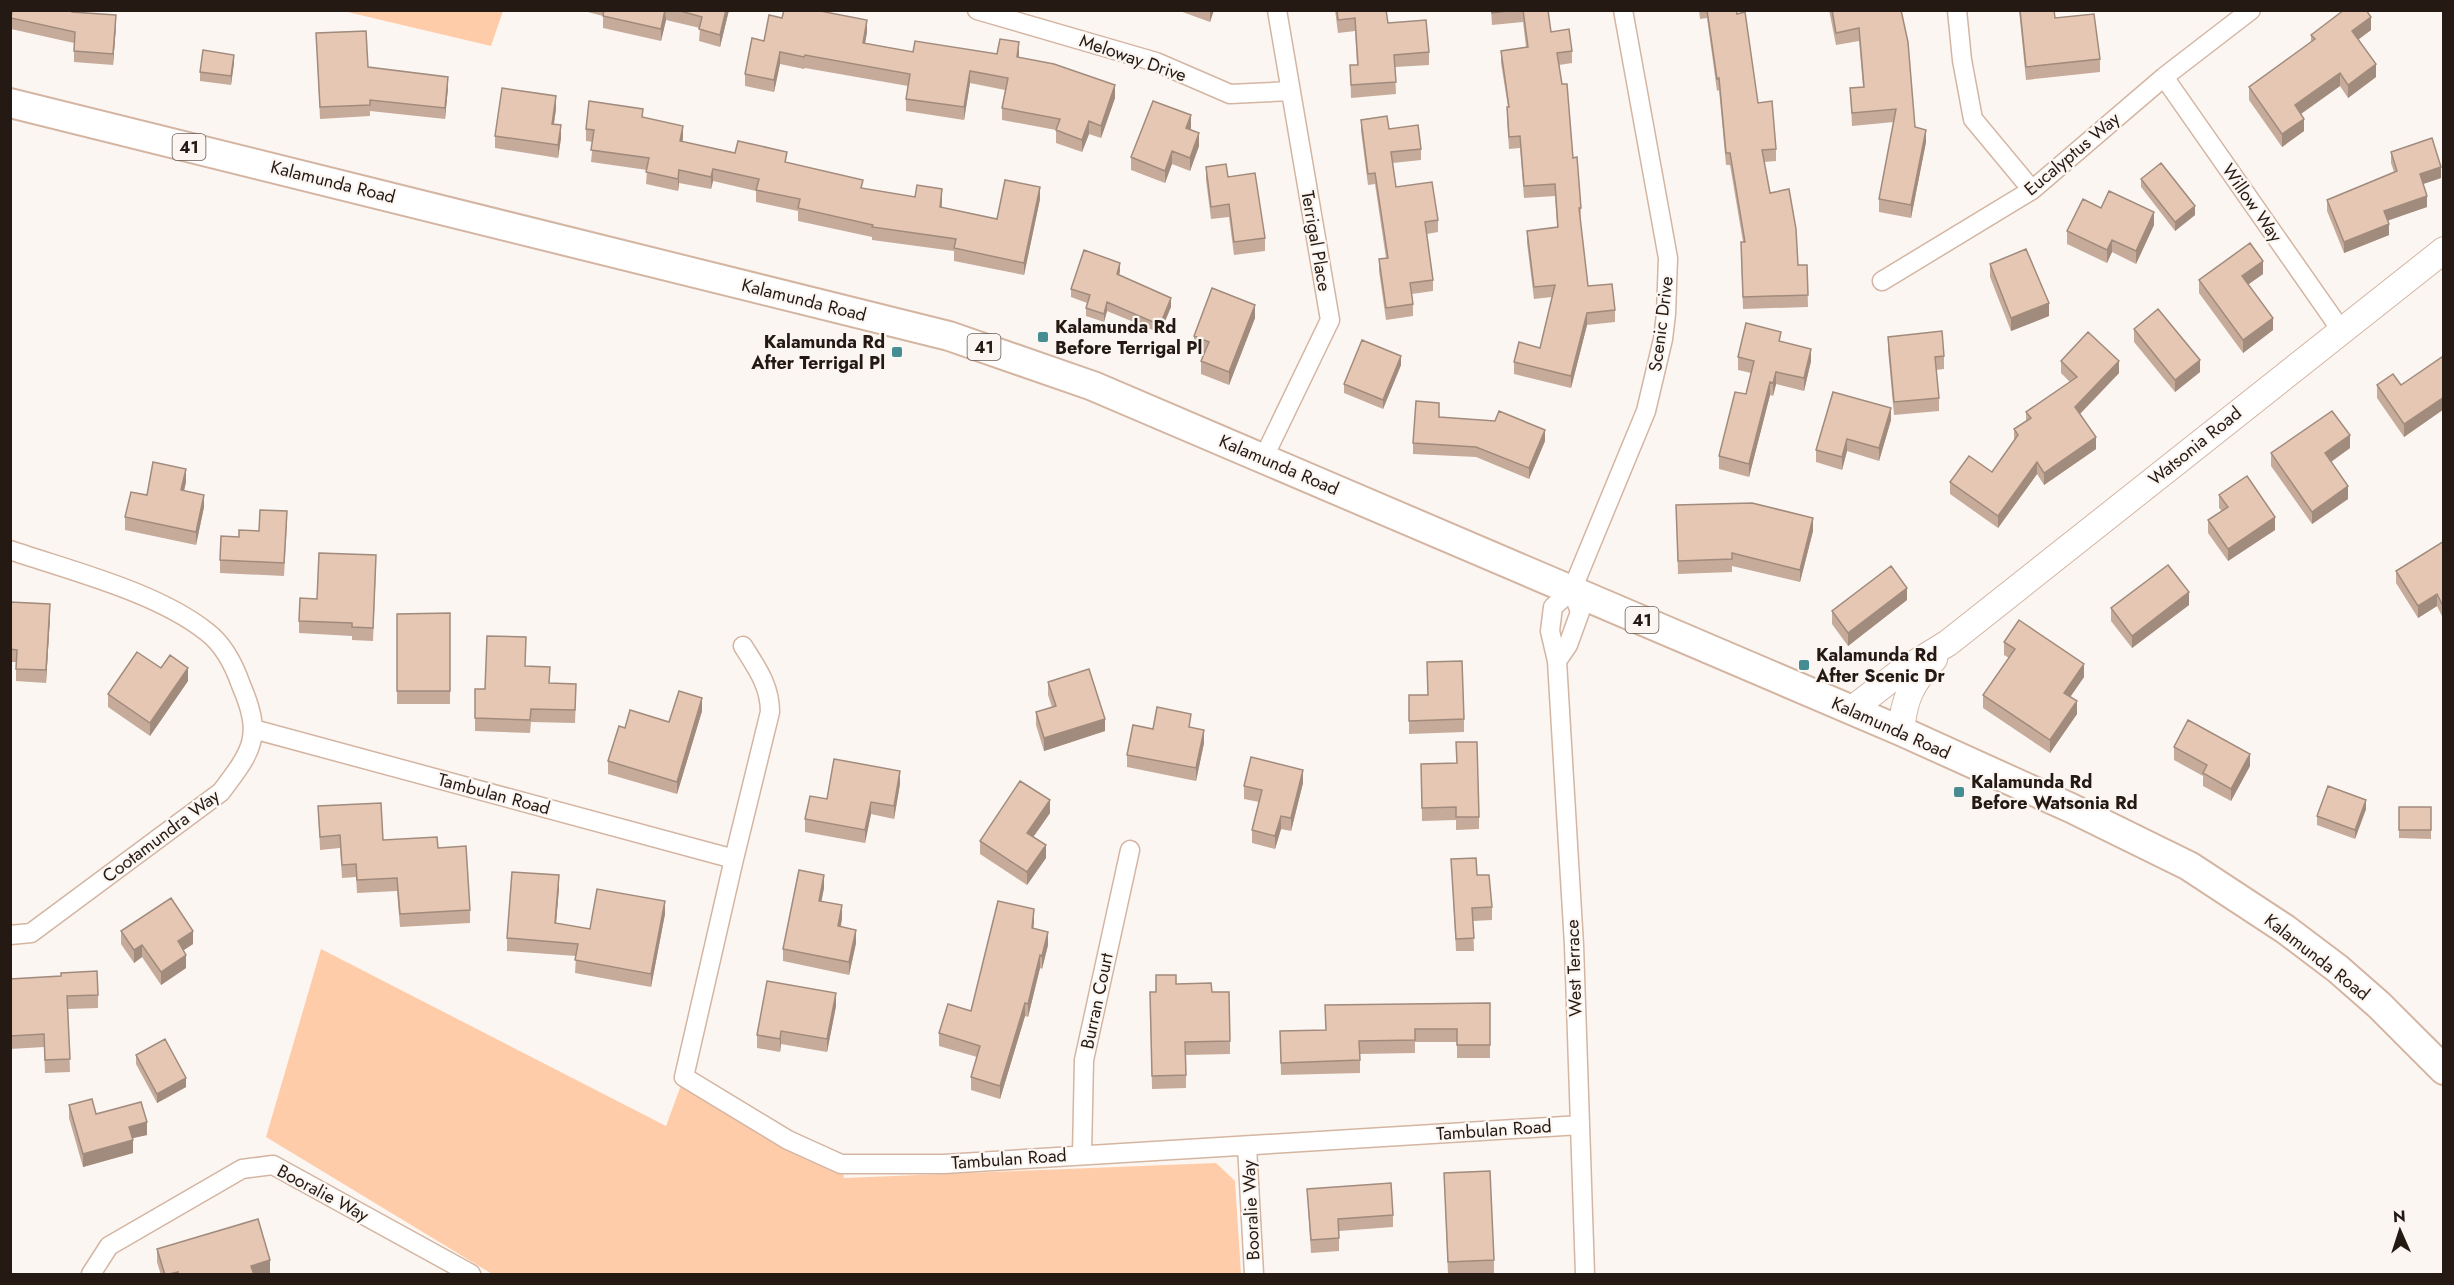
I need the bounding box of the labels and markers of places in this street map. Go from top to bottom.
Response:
place label: Kalamunda Rd Before Terrigal Pl [1055,314,1202,361]
place label: Kalamunda Rd After Terrigal Pl [750,329,885,376]
marker: Kalamunda Rd Before Terrigal Pl [1036,330,1050,344]
marker: Kalamunda Rd After Terrigal Pl [890,345,904,359]
place label: Kalamunda Rd After Scenic Dr [1815,642,1946,689]
marker: Kalamunda Rd After Scenic Dr [1797,658,1811,672]
place label: Kalamunda Rd Before Watsonia Rd [1971,769,2138,816]
marker: Kalamunda Rd Before Watsonia Rd [1952,785,1966,799]

